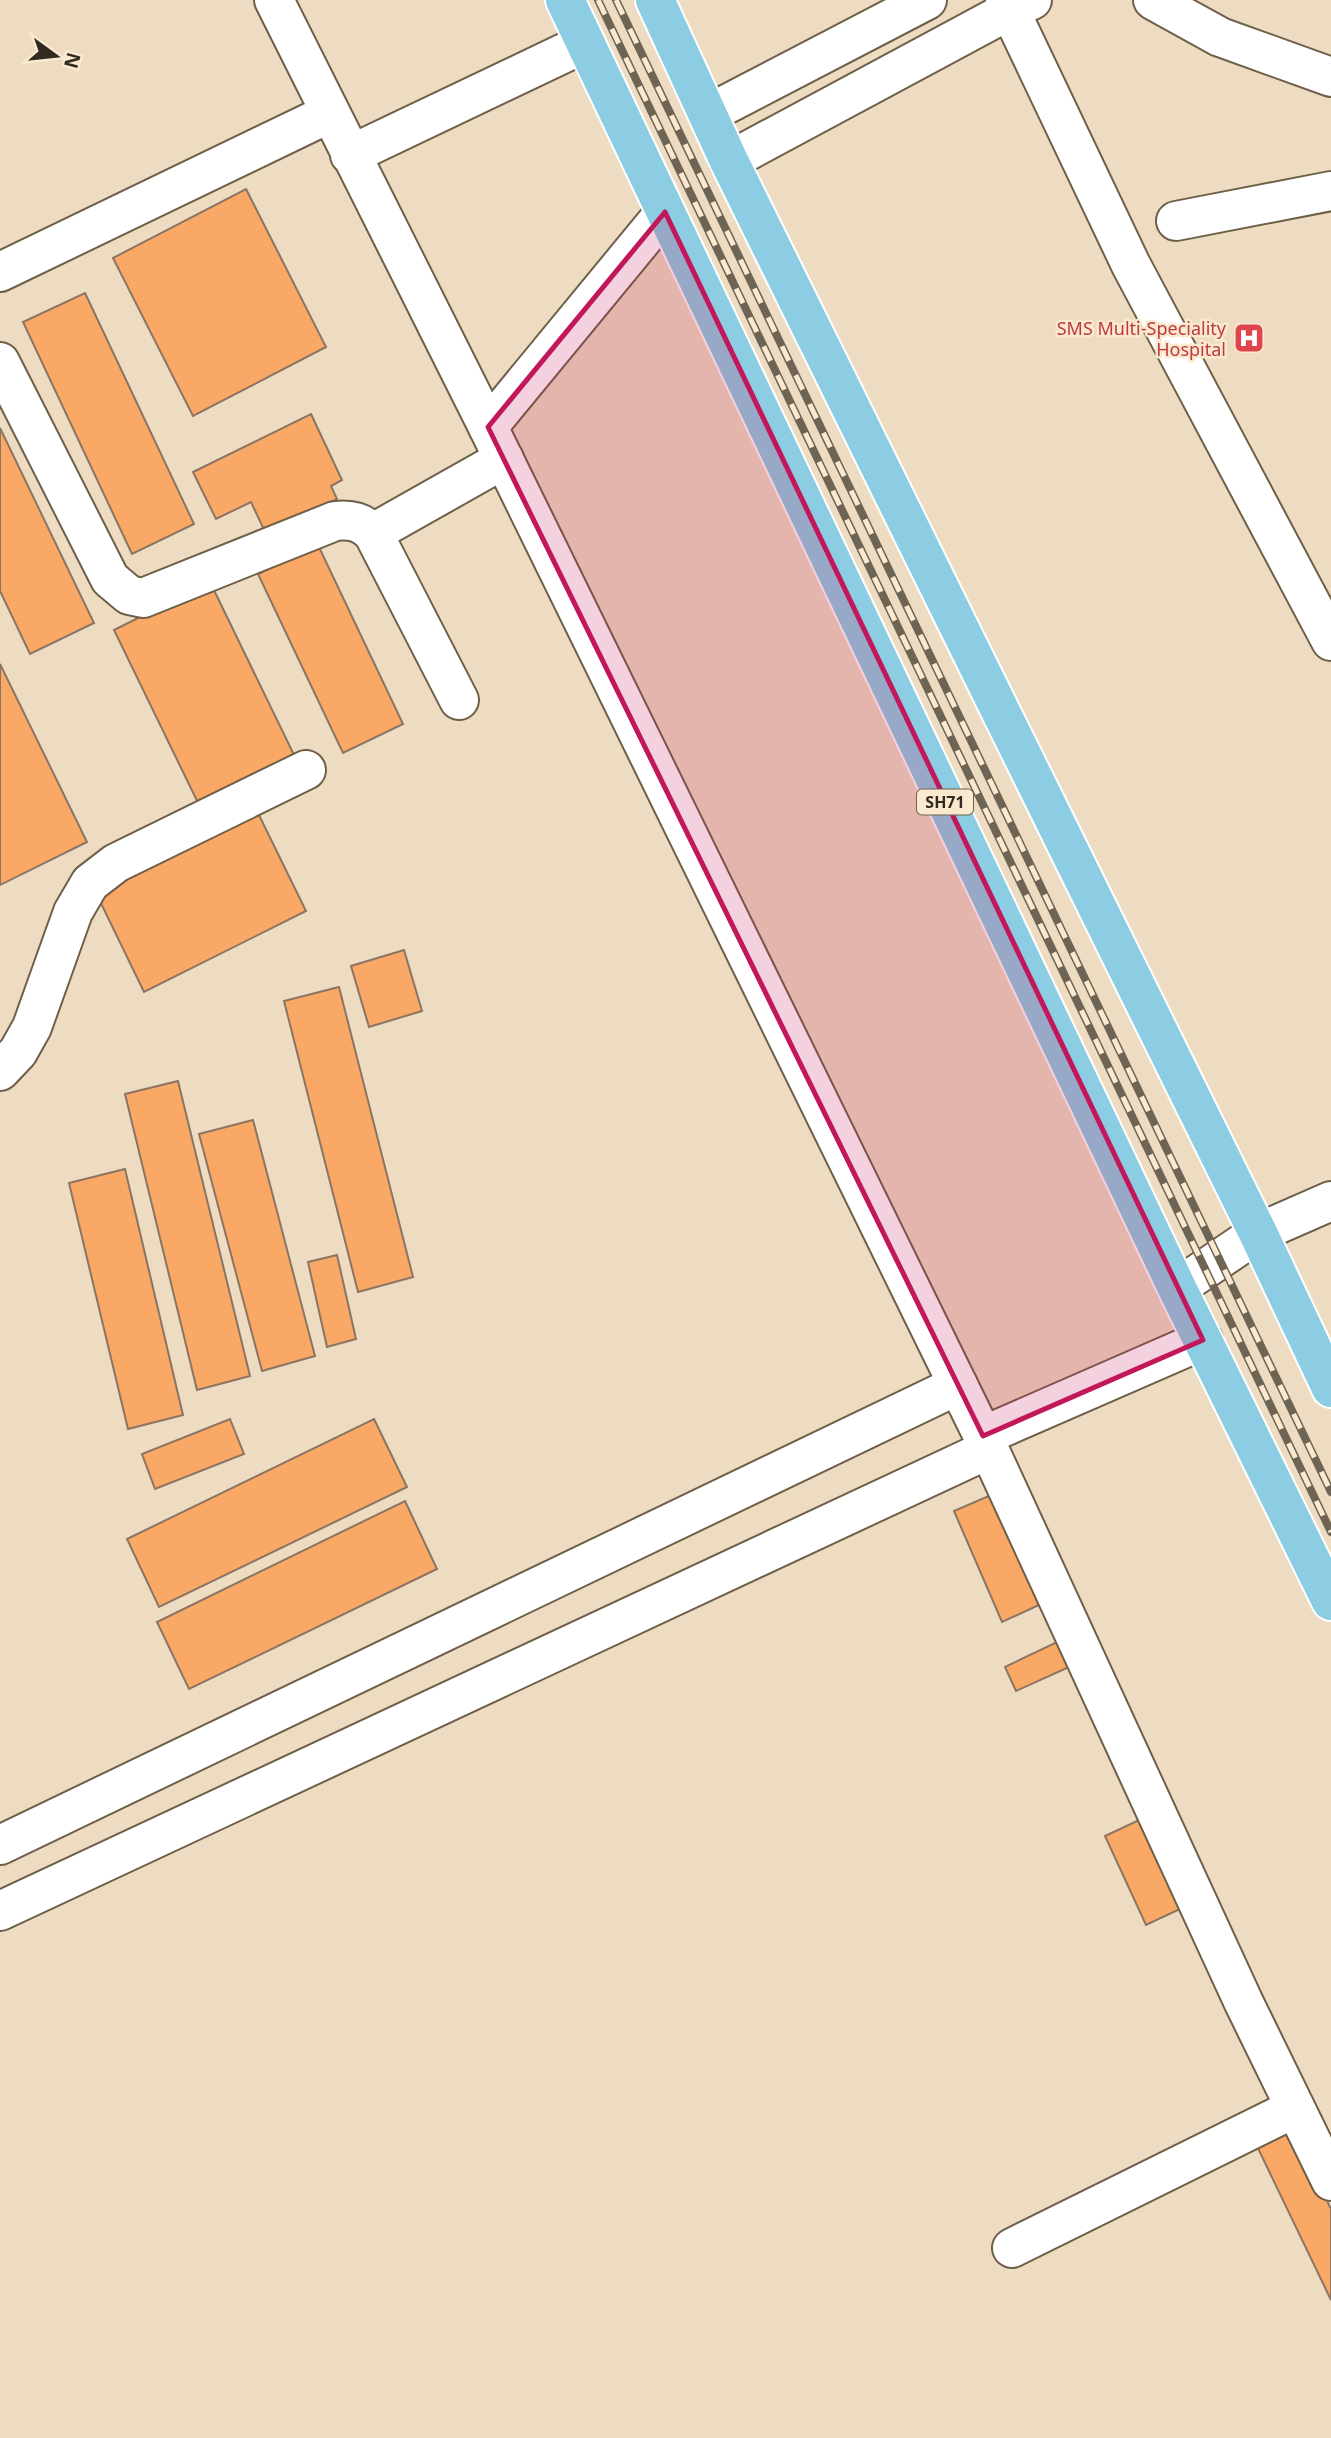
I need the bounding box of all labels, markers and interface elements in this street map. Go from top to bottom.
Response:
north arrow [21,21,91,91]
text: N [58,50,87,71]
place label: SMS Multi-Speciality Hospital [1057,316,1227,361]
hospital icon: SMS Multi-Speciality Hospital [1232,321,1266,355]
road number: SH71 [917,790,973,814]

